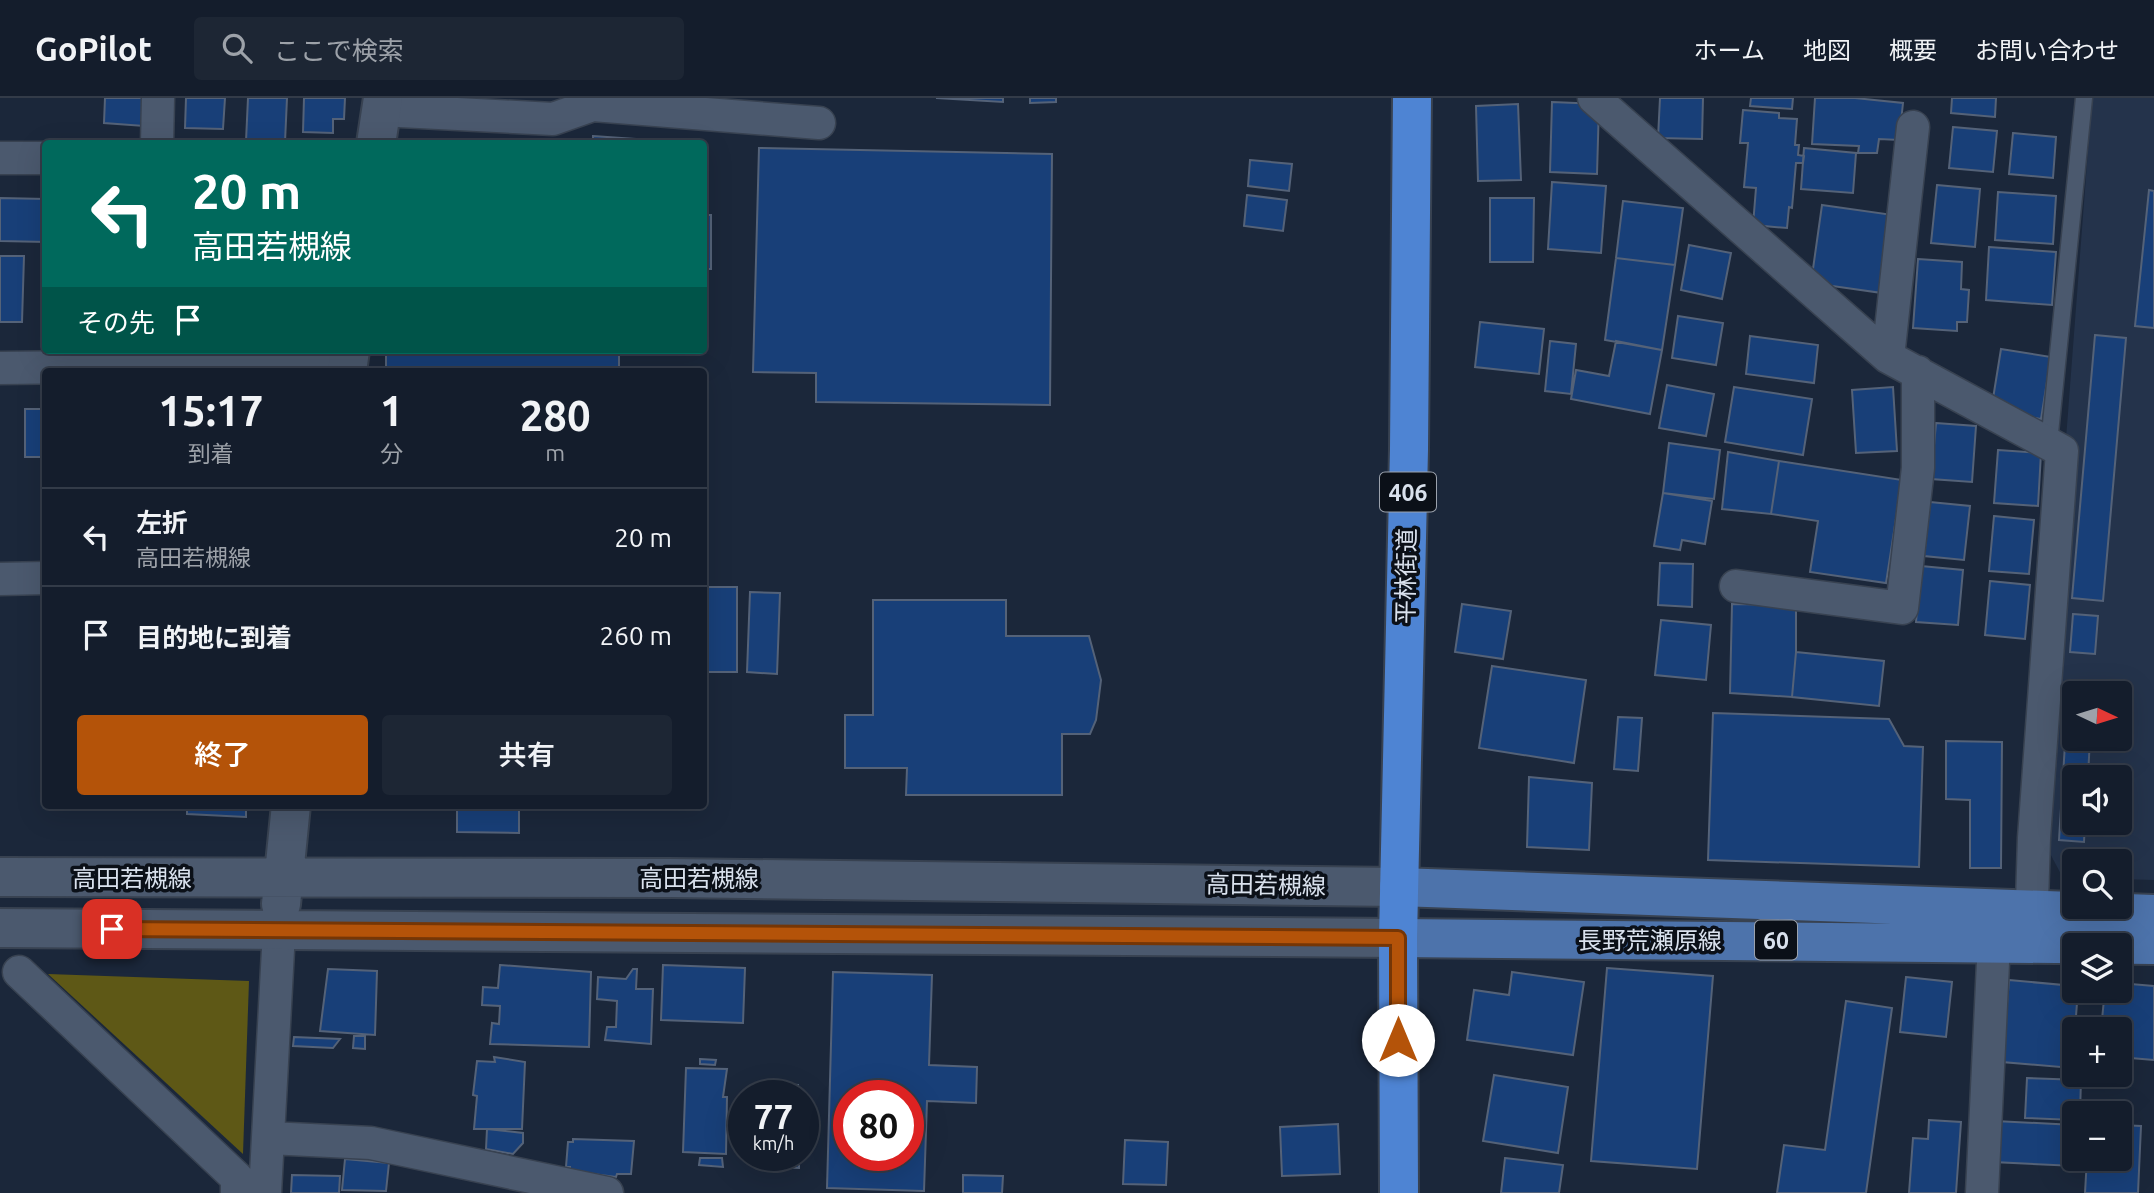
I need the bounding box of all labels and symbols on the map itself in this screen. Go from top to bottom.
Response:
road number: 406 [1380,472,1436,512]
street label: 平林街道 [1392,528,1420,624]
north arrow [2062,681,2132,751]
street label: 高田若槻線 [72,865,192,892]
street label: 高田若槻線 [639,865,759,892]
street label: 高田若槻線 [1206,870,1326,900]
pin [82,899,142,959]
road number: 60 [1755,920,1797,960]
street label: 長野荒瀬原線 [1578,927,1722,954]
position arrow [1361,1003,1435,1077]
speed limit sign: 80 [833,1080,924,1171]

